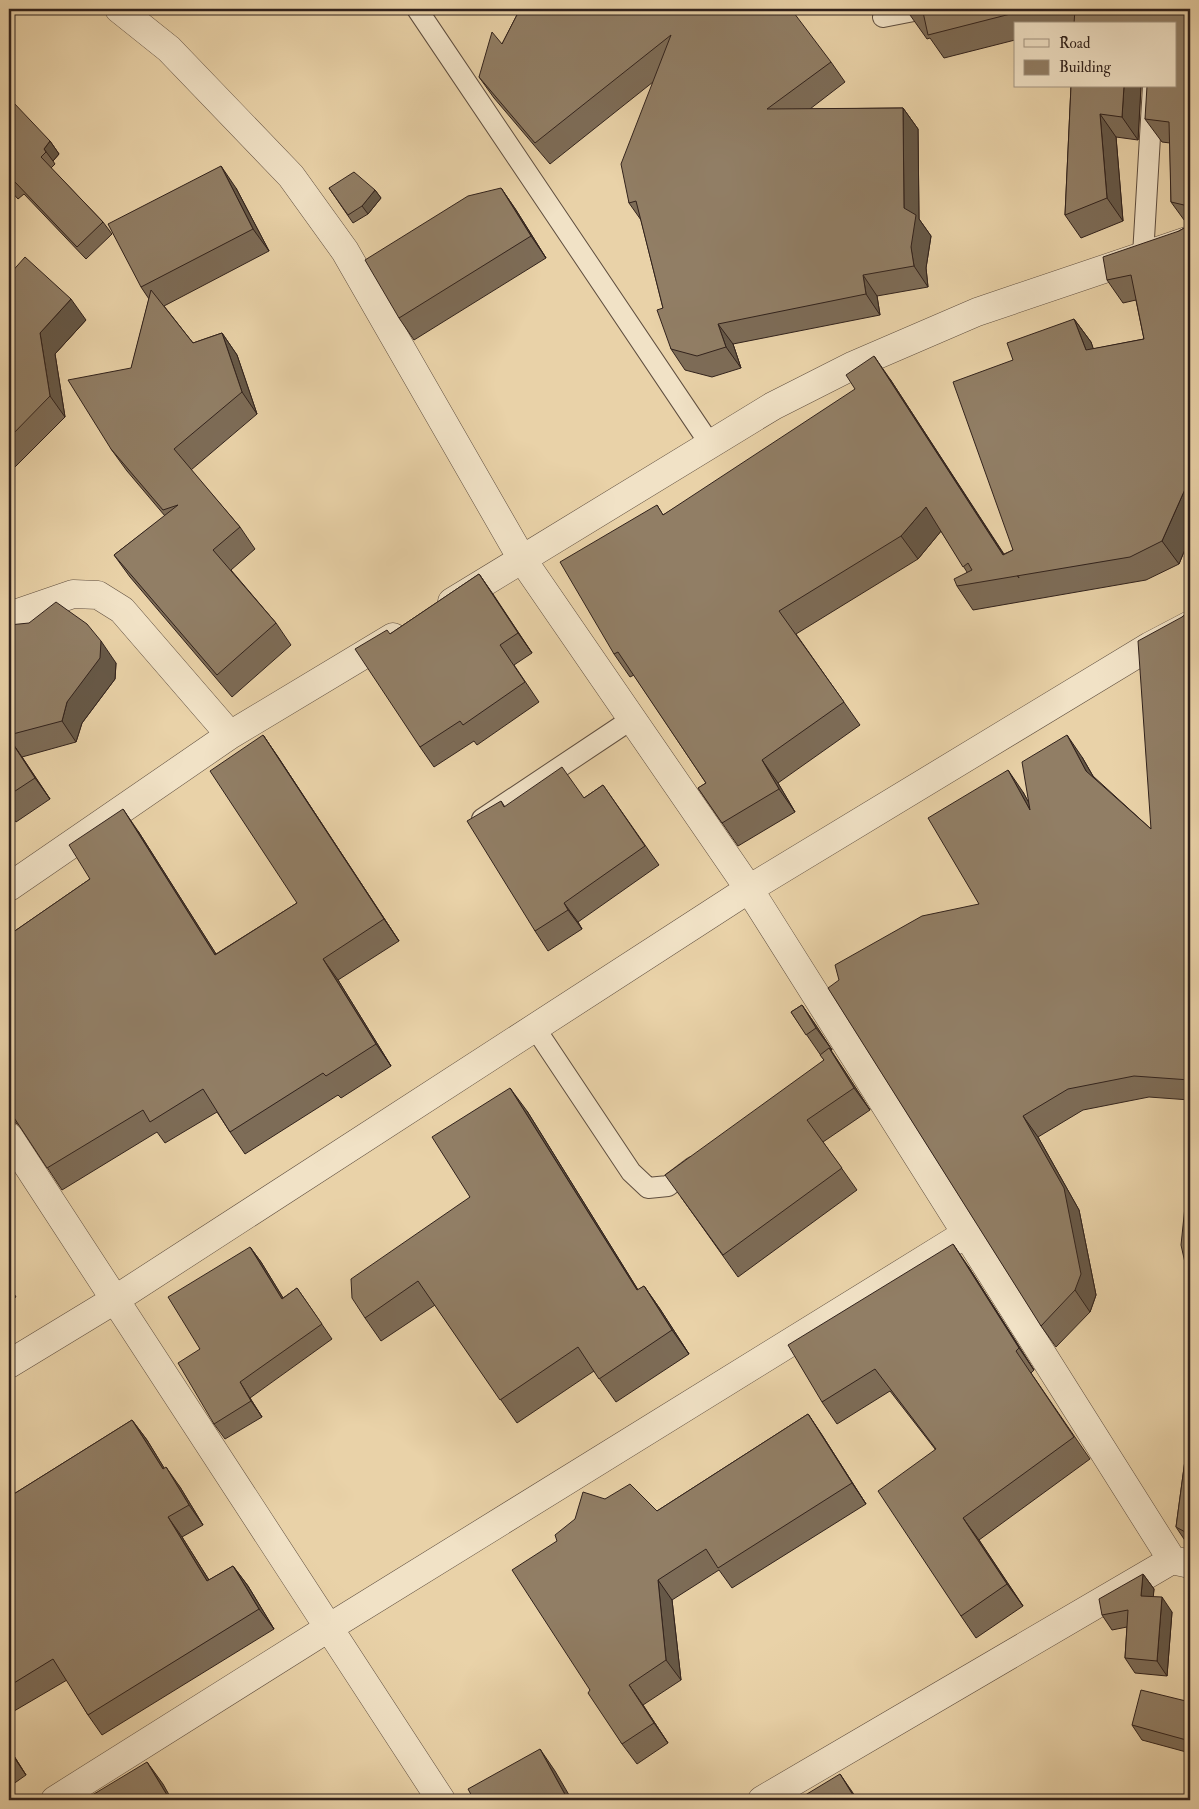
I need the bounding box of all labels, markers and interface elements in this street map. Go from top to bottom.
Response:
legend [1014,22,1176,88]
text: Road [1059,34,1091,53]
text: Building [1059,58,1111,77]

